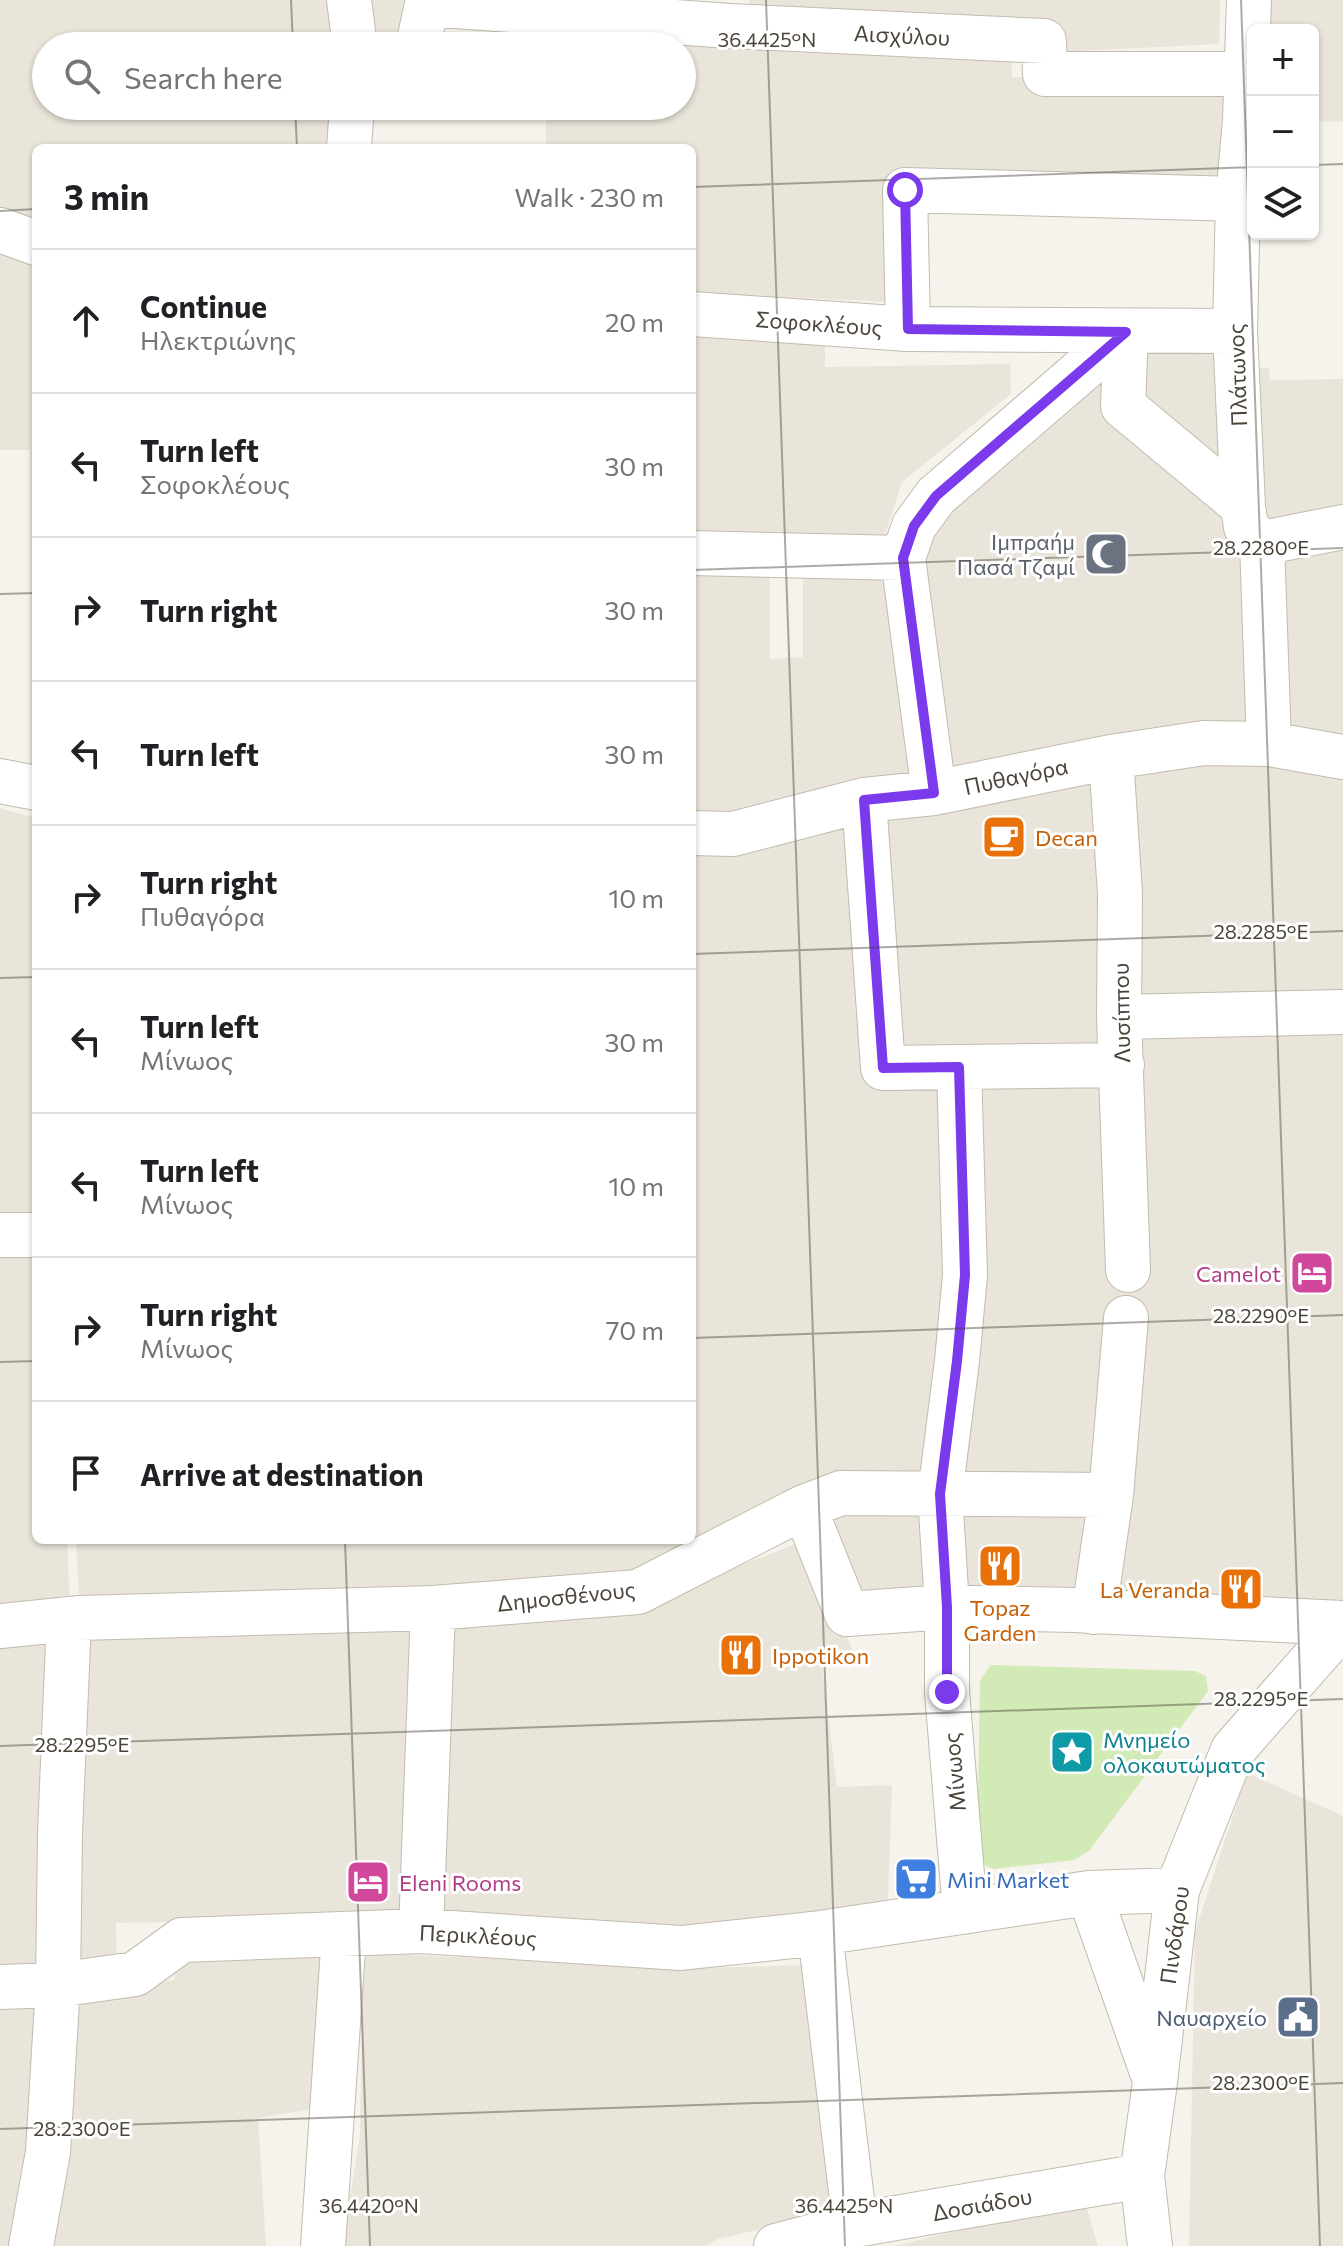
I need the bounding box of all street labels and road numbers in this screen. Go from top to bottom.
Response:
street label: Αισχύλου [853,19,951,51]
street label: Σοφοκλέους [755,305,883,341]
street label: Πλάτωνος [1222,323,1252,427]
street label: Πυθαγόρα [962,752,1070,800]
street label: Λυσίππου [1107,963,1135,1063]
street label: Δημοσθένους [495,1575,637,1617]
street label: Μίνωος [937,1731,971,1813]
street label: Πινδάρου [1154,1884,1194,1986]
street label: Περικλέους [418,1918,538,1952]
street label: Δοσιάδου [930,2182,1034,2226]

